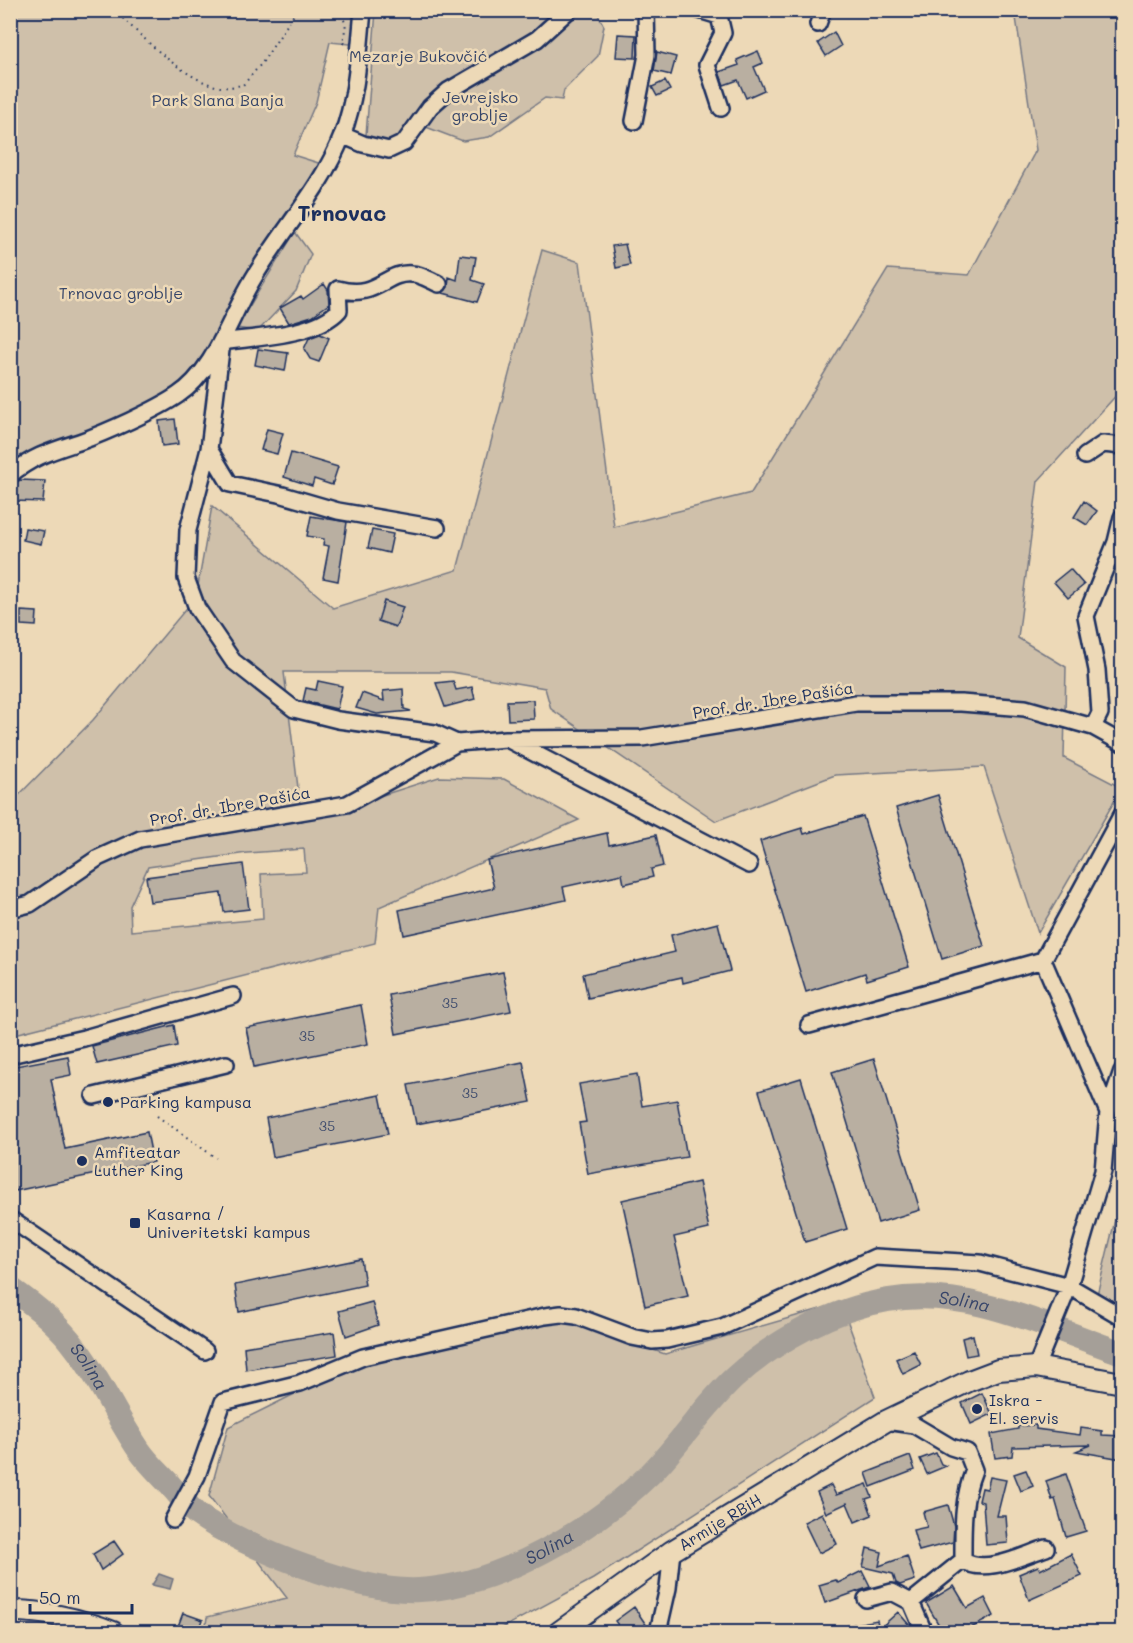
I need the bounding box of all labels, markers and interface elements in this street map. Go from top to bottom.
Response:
park label: Mezarje Bukovčić [349,45,487,66]
park label: Jevrejsko groblje [442,86,518,125]
park label: Park Slana Banja [152,89,284,110]
district label: Trnovac [297,198,387,227]
park label: Trnovac groblje [59,282,183,303]
street label: Prof. dr. Ibre Pašića [691,676,855,723]
street label: Prof. dr. Ibre Pašića [148,781,312,830]
house number: 35 [442,993,458,1012]
house number: 35 [299,1026,315,1045]
house number: 35 [462,1083,478,1102]
place label: Parking kampusa [120,1091,252,1112]
marker: Parking kampusa [101,1095,115,1109]
house number: 35 [319,1116,335,1135]
place label: Amfiteatar Luther King [94,1141,183,1180]
marker: Amfiteatar Luther King [75,1154,89,1168]
place label: Kasarna / Univeritetski kampus [147,1203,311,1242]
marker: Kasarna / Univeritetski kampus [128,1216,142,1230]
water label: Solina [937,1285,993,1317]
water label: Solina [65,1337,114,1394]
place label: Iskra - El. servis [989,1389,1059,1428]
marker: Iskra - El. servis [970,1402,984,1416]
street label: Armije RBiH [674,1488,765,1555]
water label: Solina [521,1524,578,1570]
scale bar [30,1577,132,1615]
text: 50 m [39,1585,81,1609]

